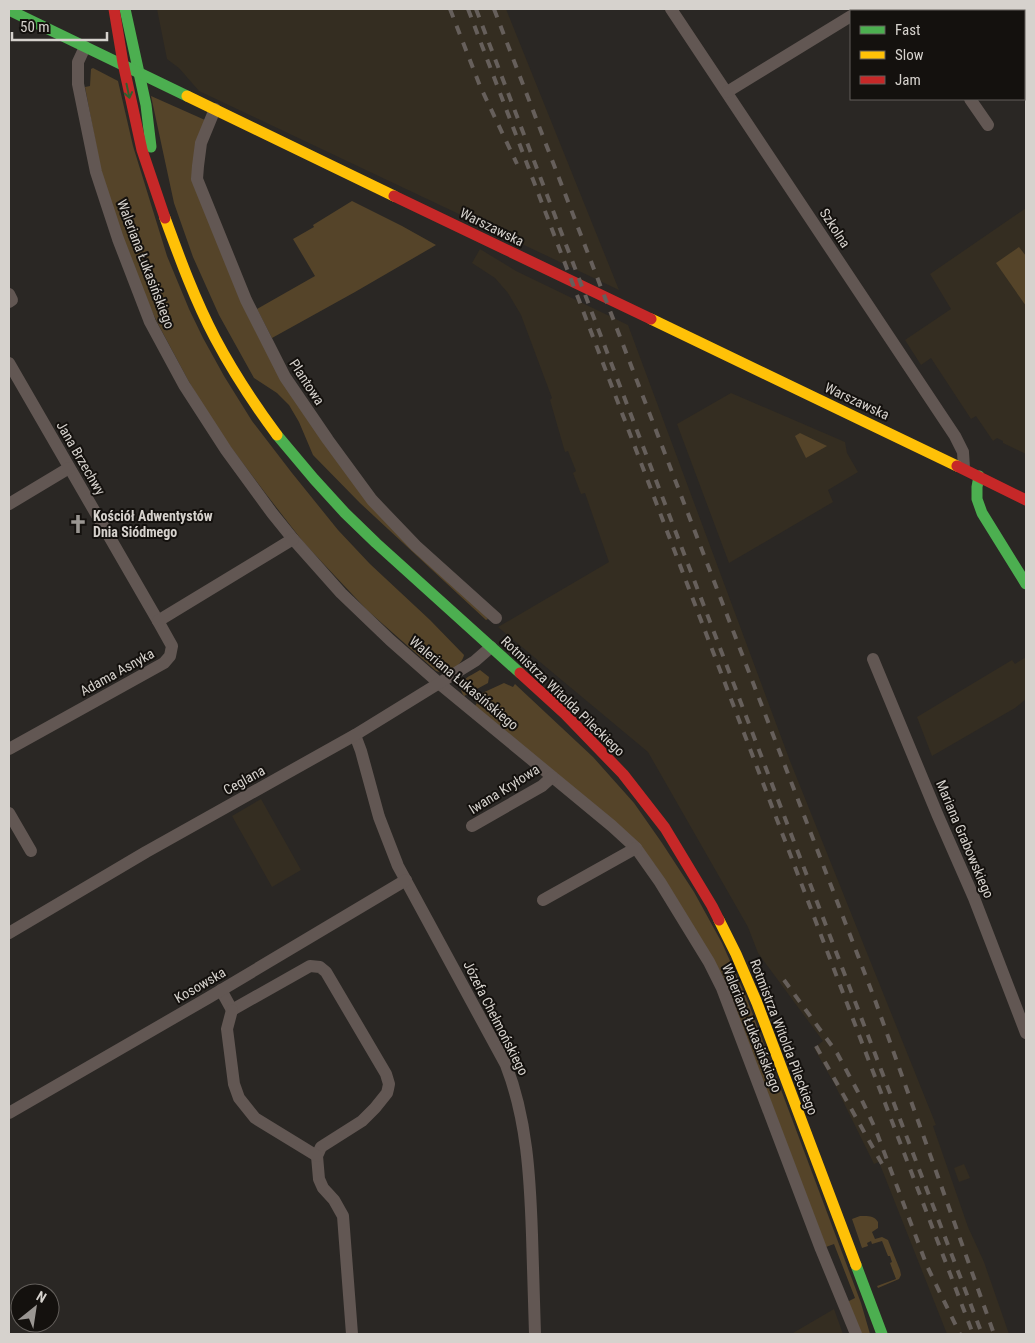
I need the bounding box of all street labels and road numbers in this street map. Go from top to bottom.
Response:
street label: Waleriana Łukasińskiego [114,197,178,331]
street label: Warszawska [457,205,527,249]
street label: Szkolna [816,205,854,251]
street label: Plantowa [286,356,328,408]
street label: Warszawska [822,379,892,423]
street label: Jana Brzechwy [53,418,109,498]
street label: Waleriana Łukasińskiego [406,633,522,733]
street label: Rotmistrza Witolda Pileckiego [498,633,628,759]
street label: Adama Asnyka [77,645,157,699]
street label: Iwana Kryłowa [466,761,542,817]
street label: Ceglana [221,762,267,798]
street label: Mariana Grabowskiego [933,778,997,900]
street label: Rotmistrza Witolda Pileckiego [747,957,821,1117]
street label: Józefa Chełmońskiego [460,958,532,1078]
street label: Waleriana Łukasińskiego [719,961,785,1095]
street label: Kosowska [172,964,228,1006]

